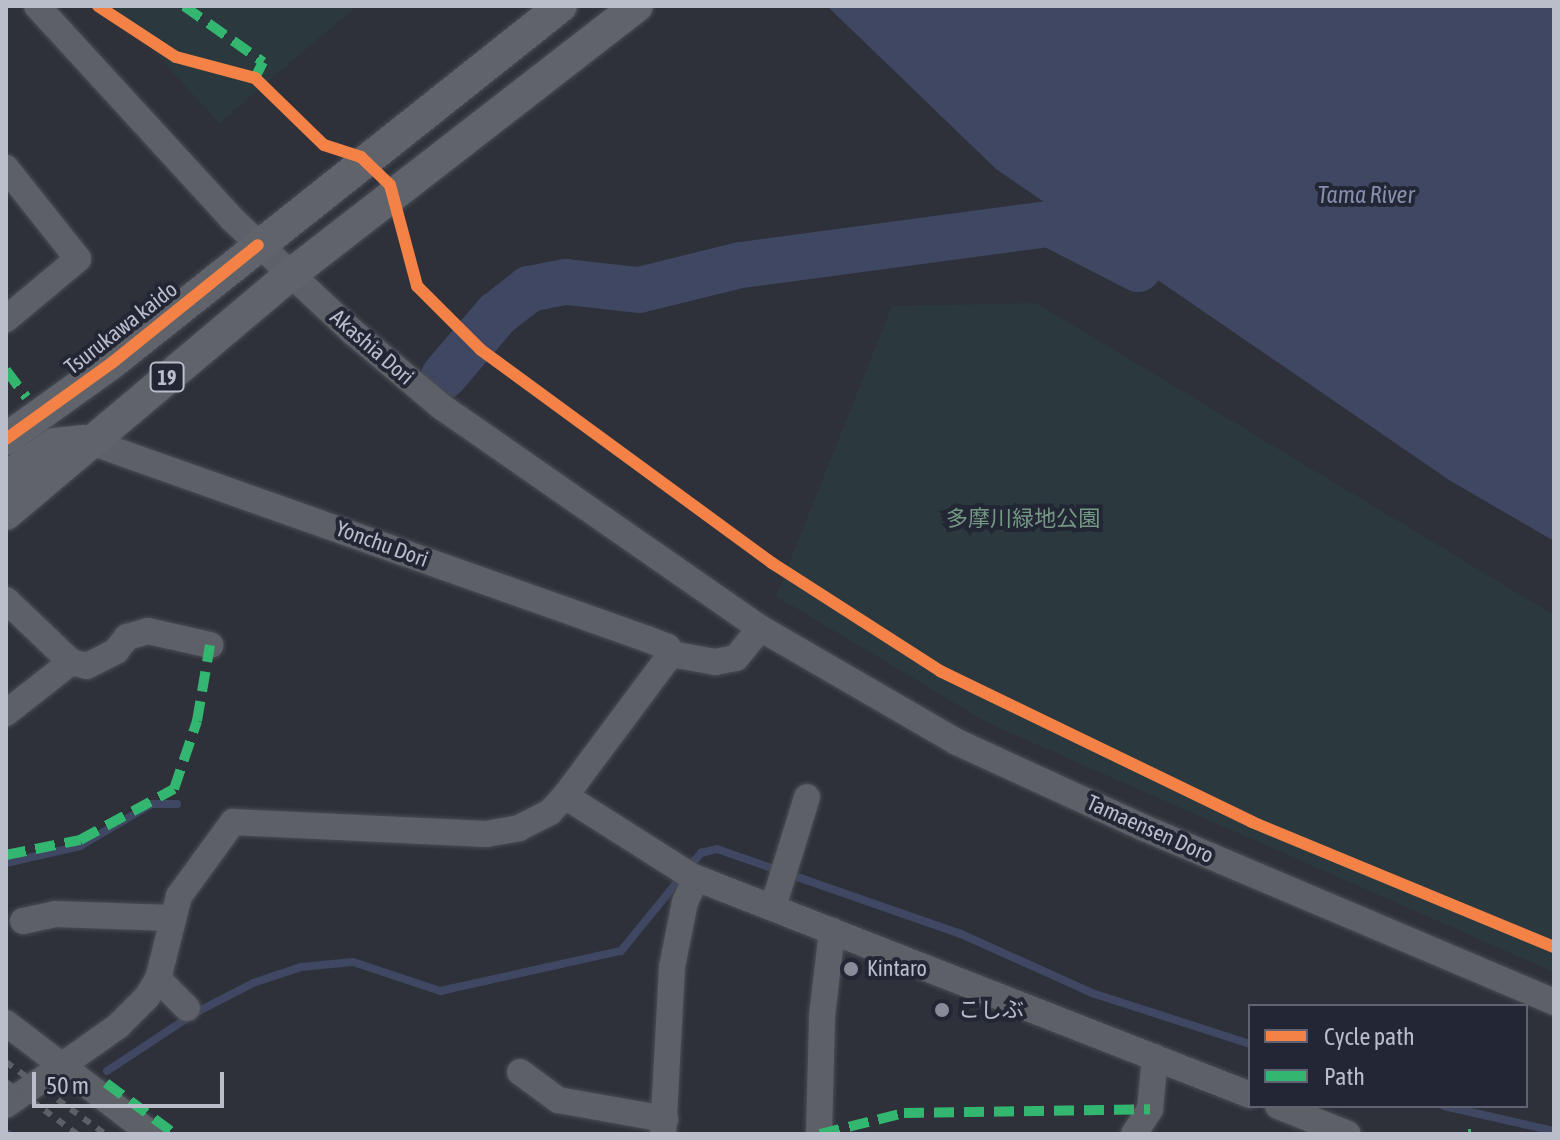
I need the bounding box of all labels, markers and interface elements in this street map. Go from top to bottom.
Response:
water label: Tama River [1317,181,1415,209]
street label: Tsurukawa kaido [59,276,183,380]
street label: Akashia Dori [325,304,419,390]
road number: 19 [149,361,185,393]
park label: 多摩川緑地公園 [946,506,1100,532]
street label: Yonchu Dori [332,515,432,573]
street label: Tamaensen Doro [1083,789,1217,869]
place label: Kintaro [867,956,927,982]
marker: Kintaro [842,960,860,978]
place label: こしぶ [958,997,1024,1023]
marker: こしぶ [933,1001,951,1019]
legend [1248,1004,1528,1108]
text: Cycle path [1324,1023,1415,1050]
scale bar [36,1056,228,1106]
text: Path [1324,1063,1365,1090]
text: 50 m [46,1072,89,1099]

